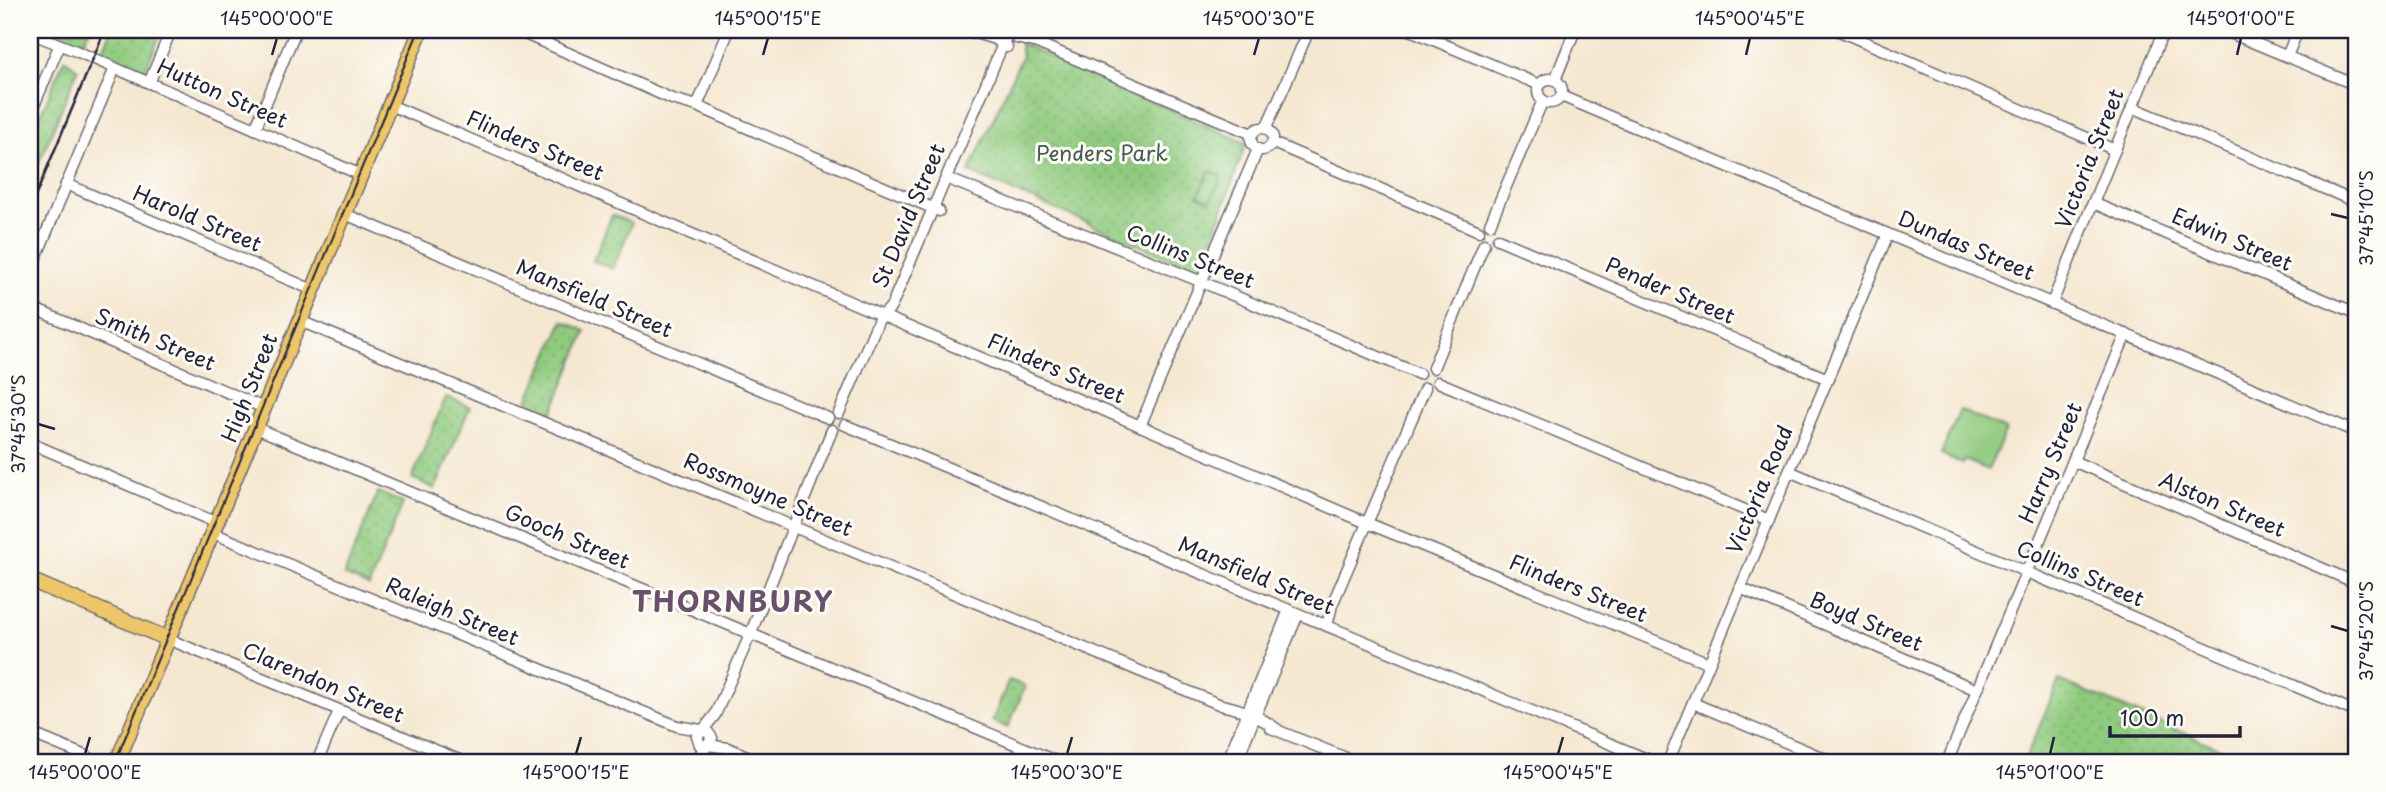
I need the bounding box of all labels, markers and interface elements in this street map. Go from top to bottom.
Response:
text: 145°00'00"E [220,4,334,31]
text: 145°00'15"E [714,4,822,31]
text: 145°00'30"E [1203,4,1315,31]
text: 145°00'45"E [1695,4,1805,31]
text: 145°01'00"E [2187,4,2295,31]
street label: Hutton Street [152,49,293,135]
street label: Victoria Street [2046,84,2131,233]
street label: Flinders Street [462,101,609,188]
park label: Penders Park [1036,136,1168,168]
street label: St David Street [862,138,952,292]
text: 37°45'10"S [2352,170,2379,266]
street label: Harold Street [128,176,267,259]
street label: Edwin Street [2168,198,2298,278]
street label: Dundas Street [1894,201,2040,287]
street label: Collins Street [1122,215,1260,295]
street label: Pender Street [1601,248,1740,331]
street label: Mansfield Street [512,250,678,345]
street label: Smith Street [91,298,221,378]
street label: Flinders Street [983,324,1130,411]
street label: High Street [212,328,284,447]
text: 37°45'30"S [4,374,31,474]
street label: Harry Street [2009,397,2089,528]
street label: Victoria Road [1717,420,1800,558]
street label: Rossmoyne Street [679,443,858,543]
street label: Alston Street [2155,462,2291,544]
street label: Gooch Street [500,494,635,576]
street label: Mansfield Street [1174,527,1340,622]
street label: Collins Street [2012,531,2150,613]
street label: Flinders Street [1505,545,1653,629]
street label: Raleigh Street [381,568,524,653]
district label: THORNBURY [632,579,834,622]
text: 37°45'20"S [2352,581,2379,681]
street label: Boyd Street [1805,582,1928,658]
street label: Clarendon Street [238,633,410,730]
scale bar [2110,694,2239,738]
text: 100 m [2120,701,2184,733]
text: 145°00'00"E [28,758,142,785]
text: 145°00'15"E [522,758,630,785]
text: 145°00'30"E [1011,758,1123,785]
text: 145°00'45"E [1503,758,1613,785]
text: 145°01'00"E [1996,758,2104,785]

